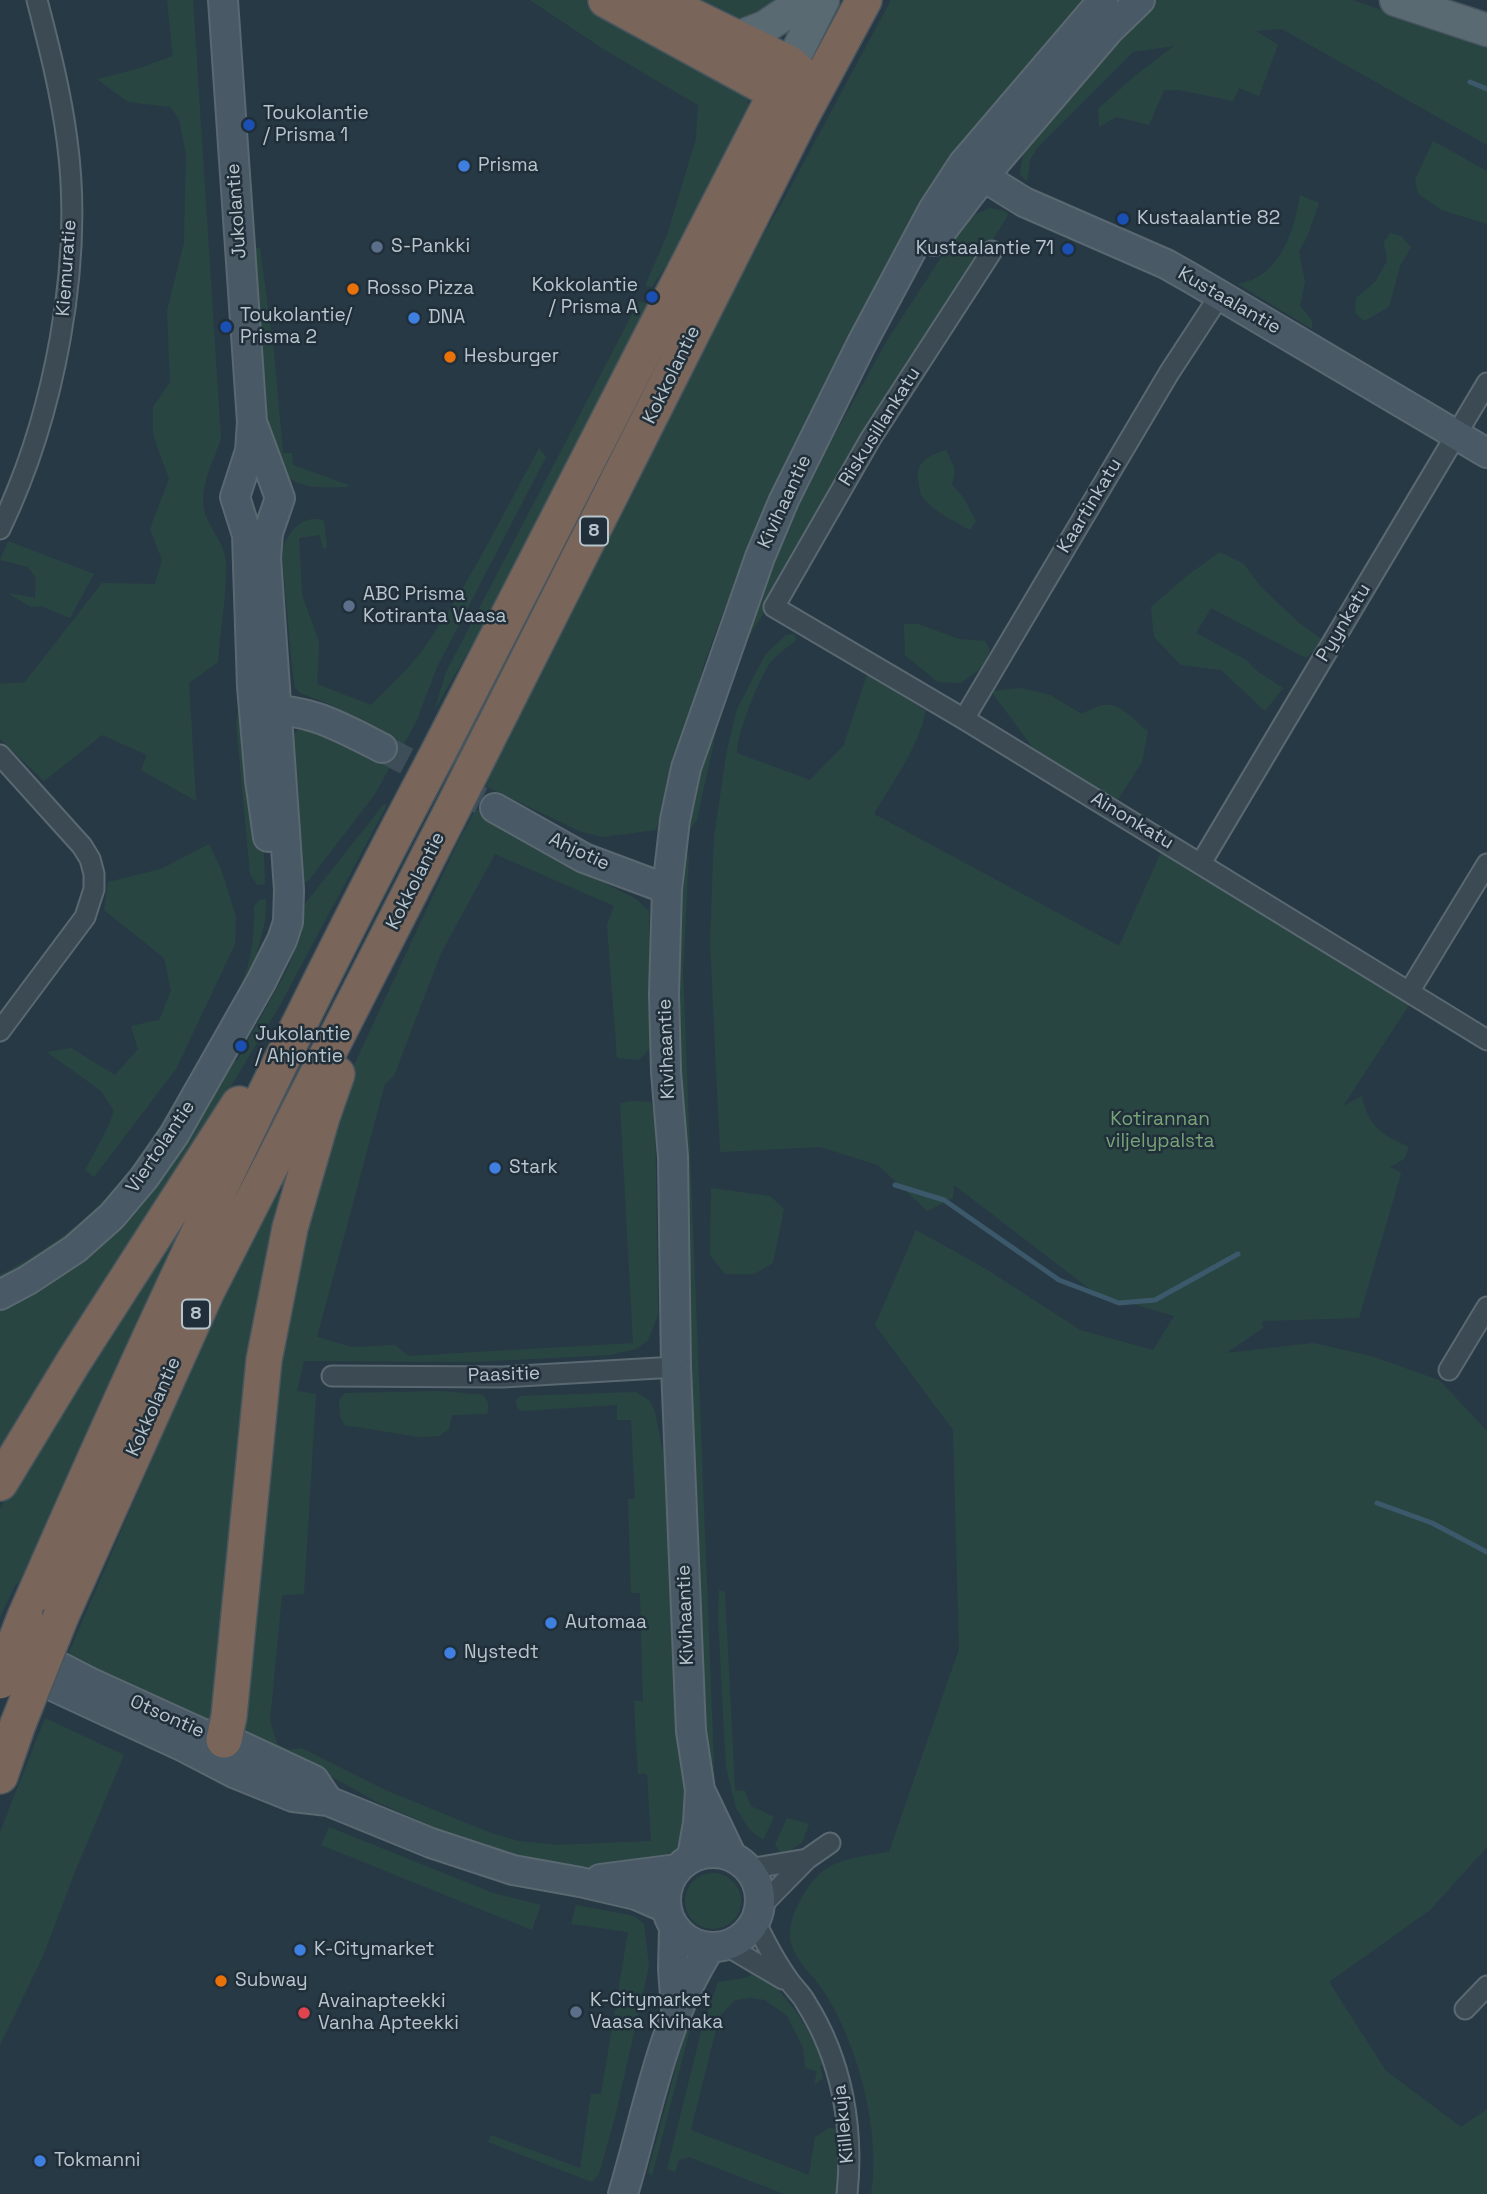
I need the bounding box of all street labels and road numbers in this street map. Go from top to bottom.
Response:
street label: Jukolantie [222,163,252,259]
street label: Kiemuratie [52,219,82,317]
street label: Kustaalantie [1174,262,1284,340]
street label: Kokkolantie [638,322,706,428]
street label: Riskusillankatu [834,363,926,491]
street label: Kivihaantie [753,452,817,552]
street label: Kaartinkatu [1053,455,1127,557]
road number: 8 [580,516,608,546]
street label: Pyynkatu [1312,580,1376,666]
street label: Ainonkatu [1087,787,1177,855]
street label: Kokkolantie [382,828,450,934]
street label: Ahjotie [545,828,613,876]
street label: Kivihaantie [654,998,680,1100]
street label: Viertolantie [122,1096,200,1198]
road number: 8 [182,1300,210,1329]
street label: Kokkolantie [122,1354,186,1460]
street label: Paasitie [467,1362,541,1388]
street label: Kivihaantie [673,1564,699,1666]
street label: Otsontie [126,1690,208,1744]
street label: Kiillekuja [829,2084,859,2164]

